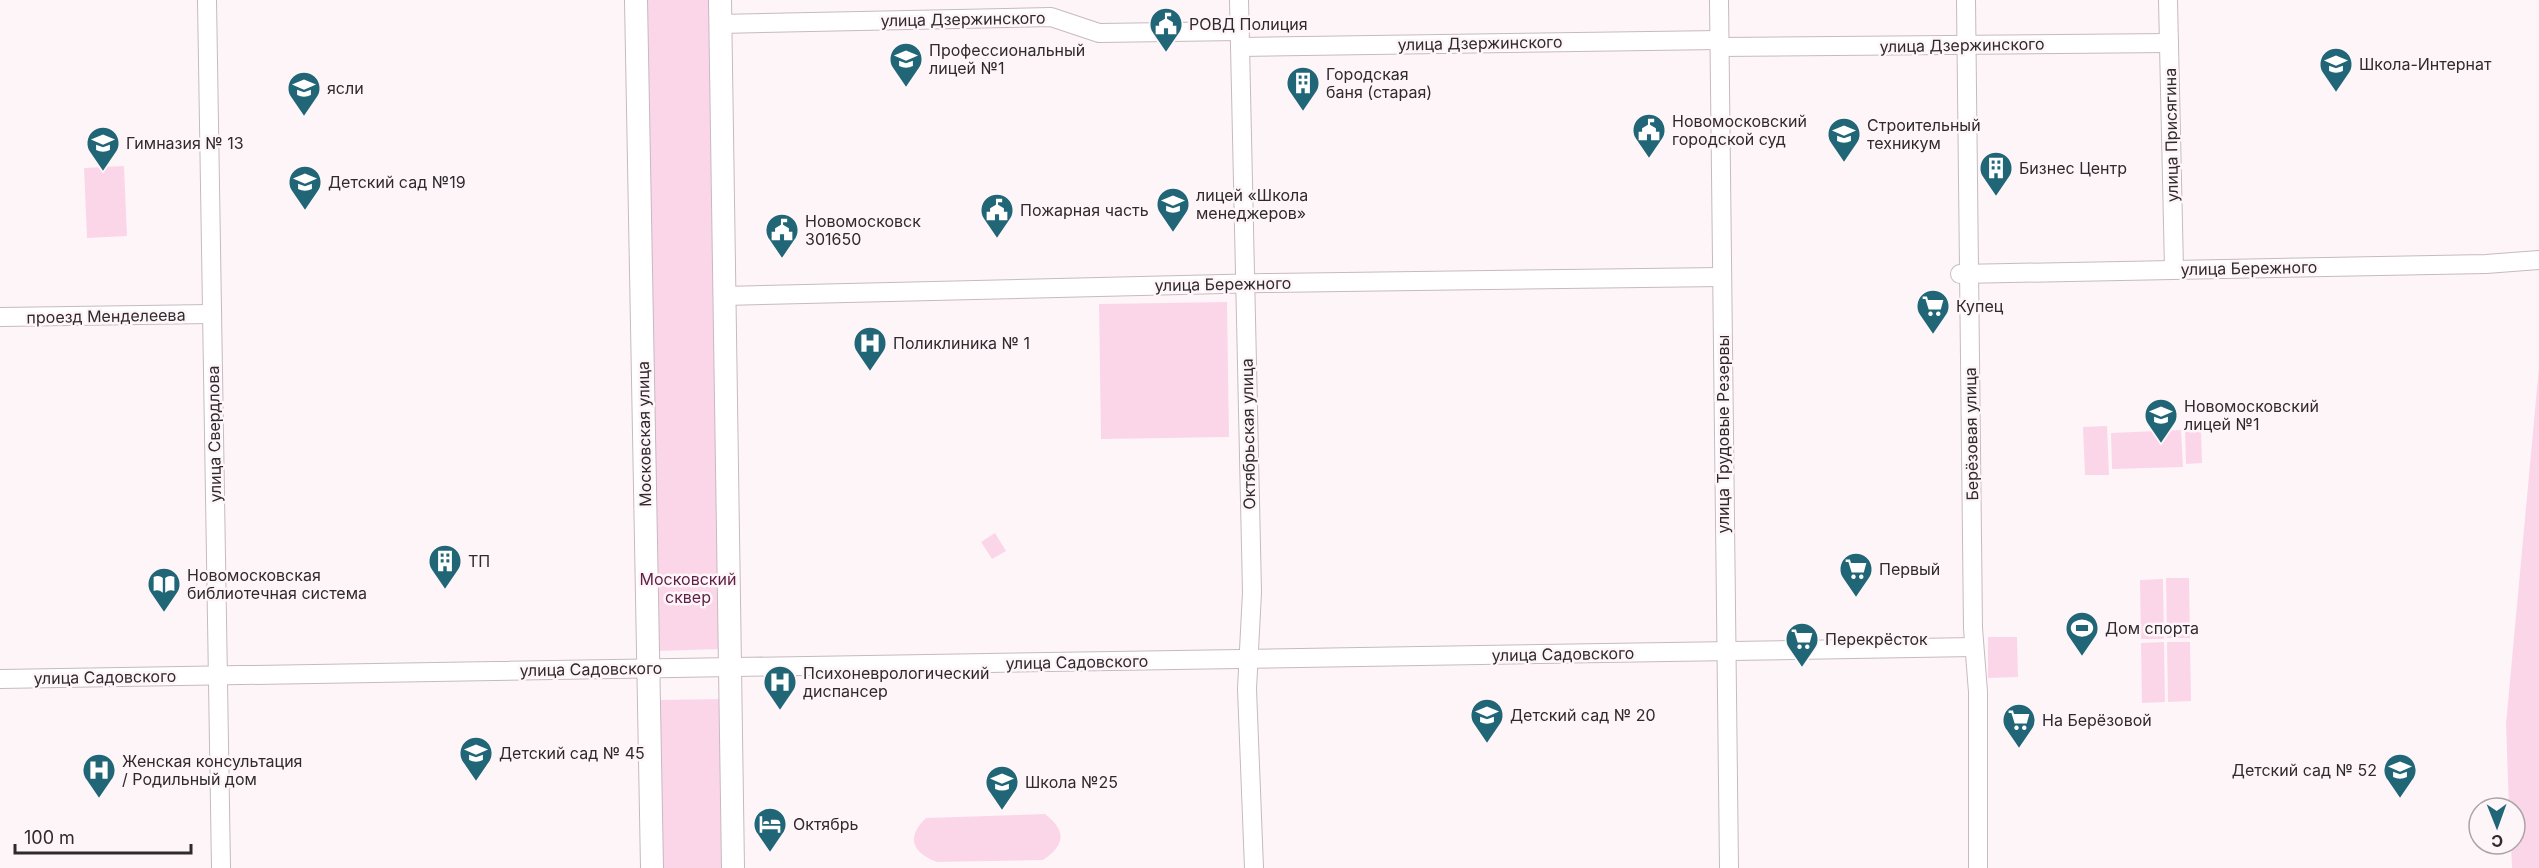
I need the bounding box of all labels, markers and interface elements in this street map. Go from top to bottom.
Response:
public building icon: РОВД Полиция [1148,6,1184,53]
street label: улица Дзержинского [880,8,1046,30]
place label: РОВД Полиция [1189,14,1308,34]
street label: улица Дзержинского [1397,32,1563,54]
street label: улица Дзержинского [1879,34,2045,56]
place label: Профессиональный лицей №1 [929,40,1085,78]
school or university icon: Профессиональный лицей №1 [888,41,924,88]
school or university icon: Школа-Интернат [2318,46,2354,93]
place label: Школа-Интернат [2359,54,2492,74]
place label: Городская баня (старая) [1326,64,1432,102]
building icon: Городская баня (старая) [1285,65,1321,112]
street label: улица Присягина [2160,68,2182,202]
school or university icon: ясли [286,70,322,117]
place label: ясли [327,78,364,98]
place label: Новомосковский городской суд [1672,111,1807,149]
public building icon: Новомосковский городской суд [1631,112,1667,159]
place label: Строительный техникум [1867,115,1981,153]
school or university icon: Строительный техникум [1826,116,1862,163]
school or university icon: Гимназия № 13 [85,125,121,172]
place label: Гимназия № 13 [126,133,244,153]
building icon: Бизнес Центр [1978,150,2014,197]
place label: Бизнес Центр [2019,158,2127,178]
school or university icon: Детский сад №19 [287,164,323,211]
place label: Детский сад №19 [328,172,466,192]
place label: лицей «Школа менеджеров» [1196,185,1308,223]
school or university icon: лицей «Школа менеджеров» [1155,186,1191,233]
public building icon: Пожарная часть [979,192,1015,239]
place label: Пожарная часть [1020,200,1149,220]
place label: Новомосковск 301650 [805,211,921,249]
public building icon: Новомосковск 301650 [764,212,800,259]
street label: улица Бережного [2180,257,2318,279]
street label: улица Бережного [1154,273,1292,295]
supermarket icon: Купец [1915,288,1951,335]
place label: Купец [1956,296,2004,316]
street label: проезд Менделеева [26,305,186,327]
hospital icon: Поликлиника № 1 [852,325,888,372]
place label: Поликлиника № 1 [893,333,1030,353]
street label: улица Трудовые Резервы [1713,335,1733,533]
street label: Октябрьская улица [1237,358,1259,510]
street label: Московская улица [633,361,655,507]
street label: улица Свердлова [203,365,225,503]
street label: Берёзовая улица [1960,367,1982,501]
place label: Новомосковский лицей №1 [2184,396,2319,434]
school or university icon: Новомосковский лицей №1 [2143,397,2179,444]
building icon: ТП [427,543,463,590]
place label: ТП [468,551,490,571]
supermarket icon: Первый [1838,551,1874,598]
place label: Первый [1879,559,1940,579]
place label: Новомосковская библиотечная система [187,565,367,603]
library icon: Новомосковская библиотечная система [146,566,182,613]
park label: Московский сквер [640,569,736,607]
sports icon: Дом спорта [2064,610,2100,657]
place label: Дом спорта [2105,618,2199,638]
supermarket icon: Перекрёсток [1784,621,1820,668]
place label: Перекрёсток [1825,629,1928,649]
street label: улица Садовского [1492,643,1634,665]
street label: улица Садовского [1006,651,1148,673]
street label: улица Садовского [520,658,662,680]
place label: Психоневрологический диспансер [803,663,989,701]
hospital icon: Психоневрологический диспансер [762,664,798,711]
street label: улица Садовского [34,666,176,688]
school or university icon: Детский сад № 20 [1469,697,1505,744]
supermarket icon: На Берёзовой [2001,702,2037,749]
place label: Детский сад № 20 [1510,705,1656,725]
place label: На Берёзовой [2042,710,2152,730]
school or university icon: Детский сад № 45 [458,735,494,782]
place label: Детский сад № 45 [499,743,645,763]
place label: Женская консультация / Родильный дом [122,751,302,789]
hospital icon: Женская консультация / Родильный дом [81,752,117,799]
school or university icon: Детский сад № 52 [2382,752,2418,799]
place label: Детский сад № 52 [2232,760,2377,780]
school or university icon: Школа №25 [984,764,1020,811]
place label: Школа №25 [1025,772,1118,792]
north arrow [2467,796,2527,856]
hotel icon: Октябрь [752,806,788,853]
place label: Октябрь [793,814,859,834]
scale bar [15,817,190,855]
text: 100 m [24,827,75,848]
text: С [2491,831,2503,851]

